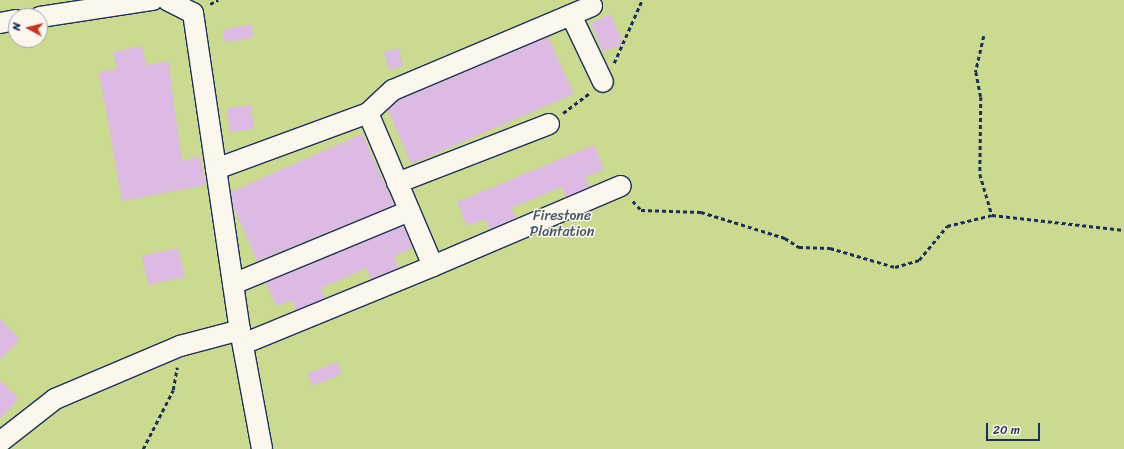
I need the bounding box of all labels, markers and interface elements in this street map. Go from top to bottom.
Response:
north arrow [8,8,48,48]
text: N [7,22,26,32]
park label: Firestone Plantation [530,208,594,240]
scale bar [988,415,1042,441]
text: 20 m [993,419,1020,441]

